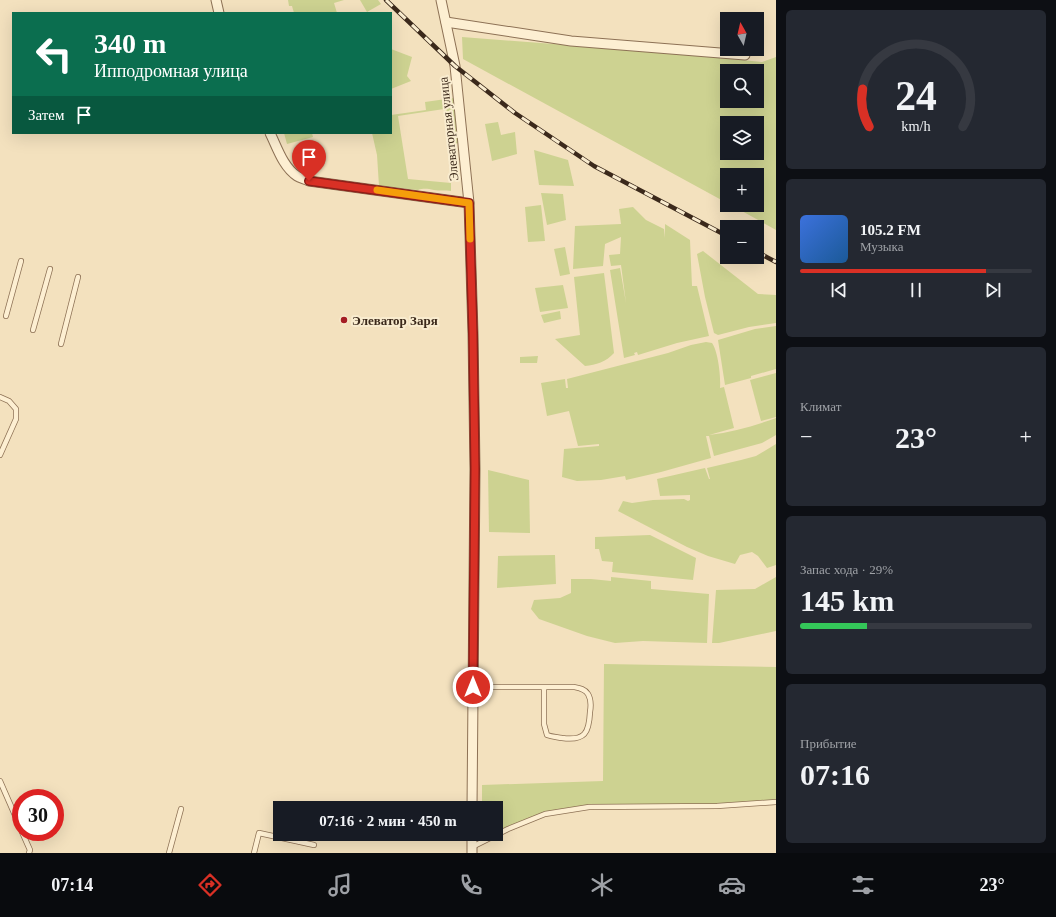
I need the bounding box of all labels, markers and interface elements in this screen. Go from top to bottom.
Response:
north arrow [720,12,764,56]
map controls [720,12,764,264]
icon: left [28,28,80,80]
text: 340 m [94,28,166,59]
text: Ипподромная улица [94,61,248,81]
button: search [720,64,764,108]
text: 24 [895,73,937,119]
street label: Элеваторная улица [436,76,461,182]
icon: arrive [73,104,95,126]
text: Затем [28,107,65,123]
button: layers [720,116,764,160]
text: km/h [901,118,931,134]
pin [292,140,326,181]
icon: arrive [298,146,320,168]
button: + [720,168,764,212]
button: − [720,220,764,264]
text: 105.2 FM [860,222,921,238]
text: Музыка [860,239,904,254]
icon: previous [828,279,850,301]
icon: pause [905,279,927,301]
icon: next [982,279,1004,301]
place label: Элеватор Заря [352,313,438,328]
marker: Элеватор Заря [339,315,349,325]
text: Климат [800,399,841,414]
text: 23° [895,421,937,454]
text: − [800,424,812,449]
text: + [1020,424,1032,449]
text: Запас хода · 29% [800,562,893,577]
text: 145 km [800,584,894,617]
position arrow [452,666,494,708]
text: Прибытие [800,736,857,751]
text: 07:16 [800,758,870,791]
speed limit sign: 30 [12,789,64,841]
text: 07:16 · 2 мин · 450 m [319,813,457,829]
icon: directions [196,871,224,899]
icon: music [326,871,354,899]
icon: phone [457,871,485,899]
icon: climate [588,871,616,899]
icon: car [718,871,746,899]
icon: filters [849,871,877,899]
text: 07:14 [51,875,93,895]
text: 23° [979,875,1005,895]

